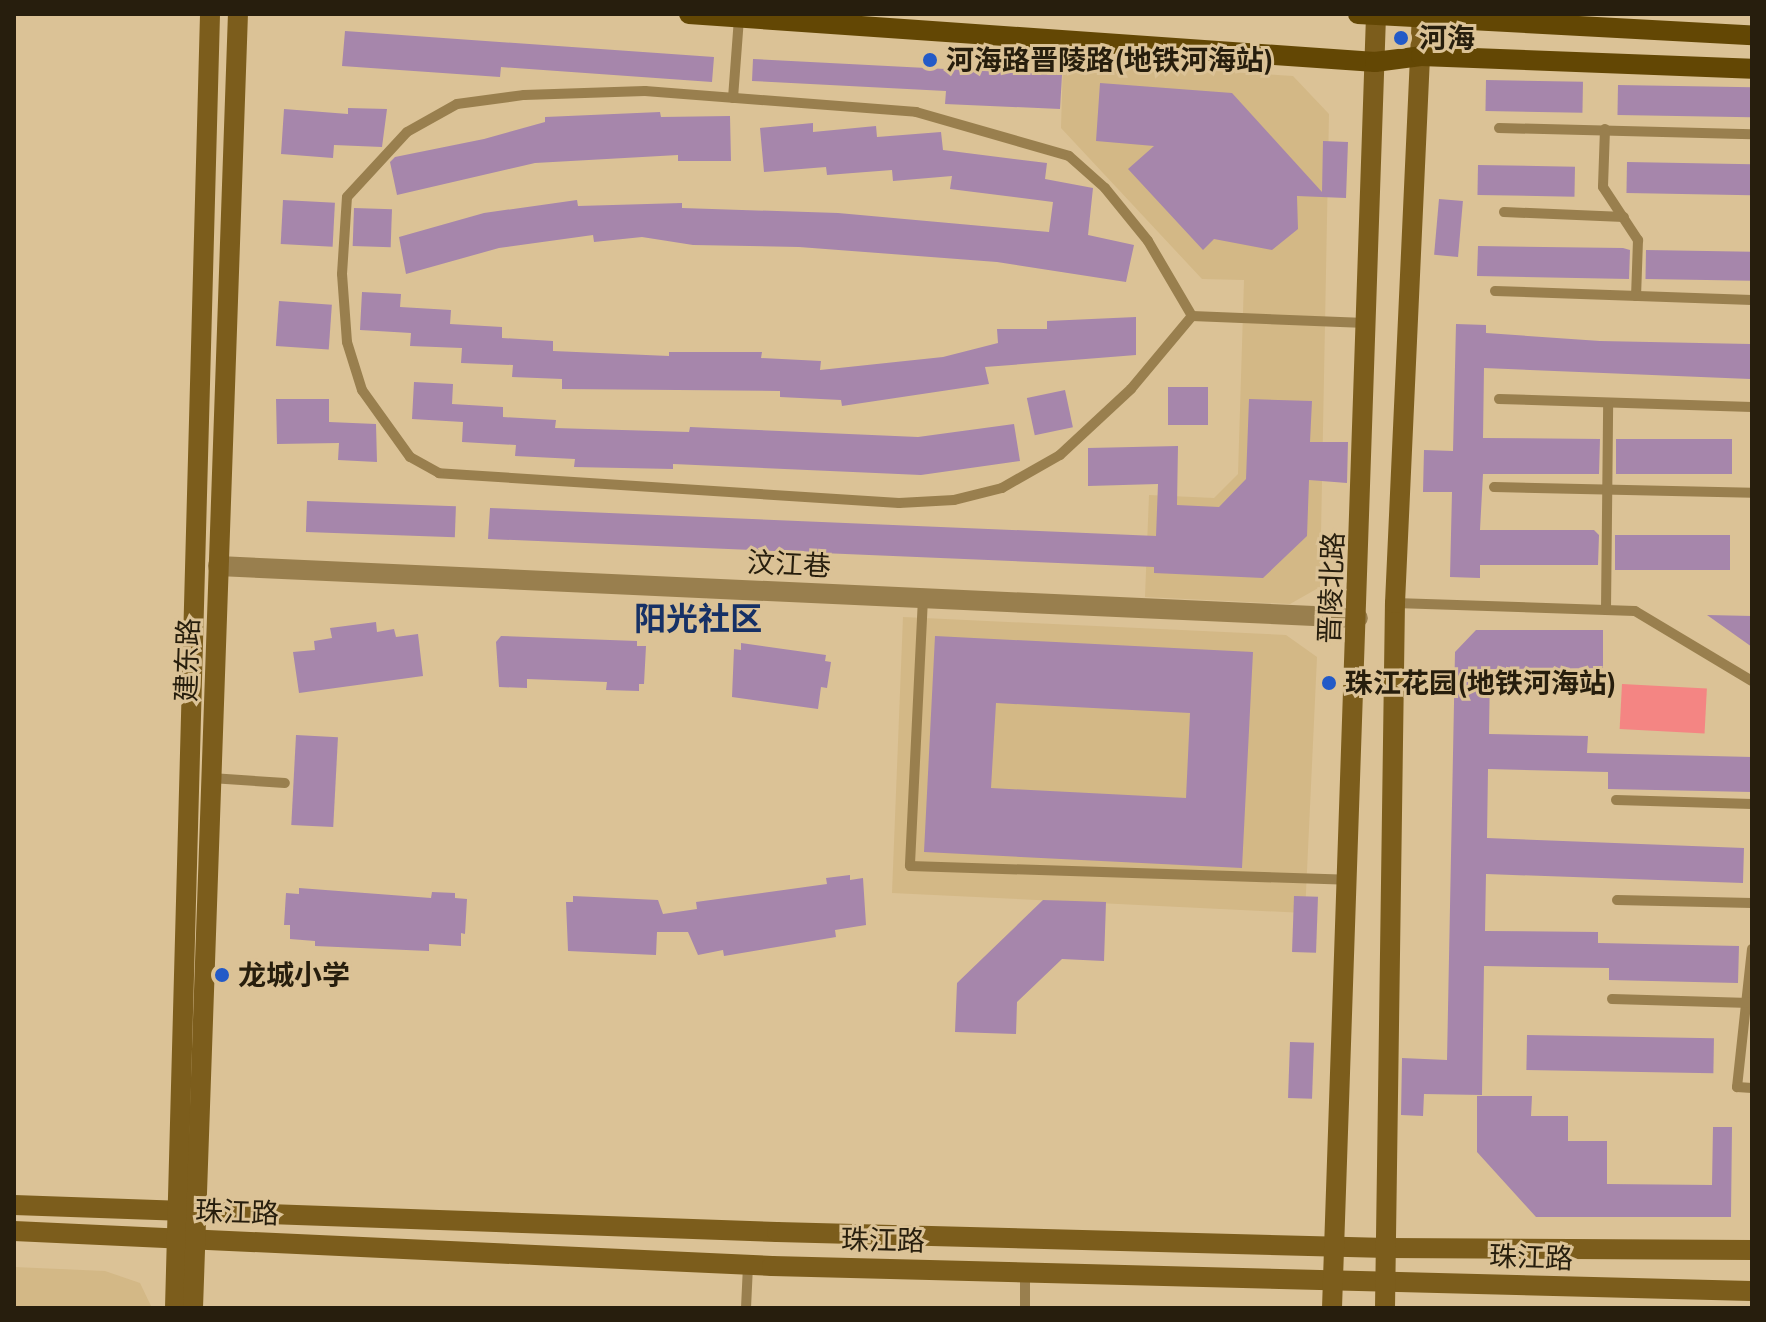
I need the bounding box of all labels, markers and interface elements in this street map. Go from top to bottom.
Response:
place label: 河海 [1419,21,1475,55]
marker: 河海 [1390,27,1412,49]
place label: 河海路晋陵路(地铁河海站) [946,43,1274,77]
marker: 河海路晋陵路(地铁河海站) [921,51,939,69]
street label: 晋陵北路 [1312,531,1350,645]
street label: 汶江巷 [746,545,832,583]
district label: 阳光社区 [634,599,762,637]
street label: 建东路 [169,617,205,703]
place label: 珠江花园(地铁河海站) [1345,666,1617,700]
marker: 珠江花园(地铁河海站) [1320,674,1338,692]
place label: 龙城小学 [238,958,350,992]
marker: 龙城小学 [213,966,231,984]
street label: 珠江路 [194,1194,280,1230]
street label: 珠江路 [841,1222,925,1258]
street label: 珠江路 [1488,1239,1574,1275]

